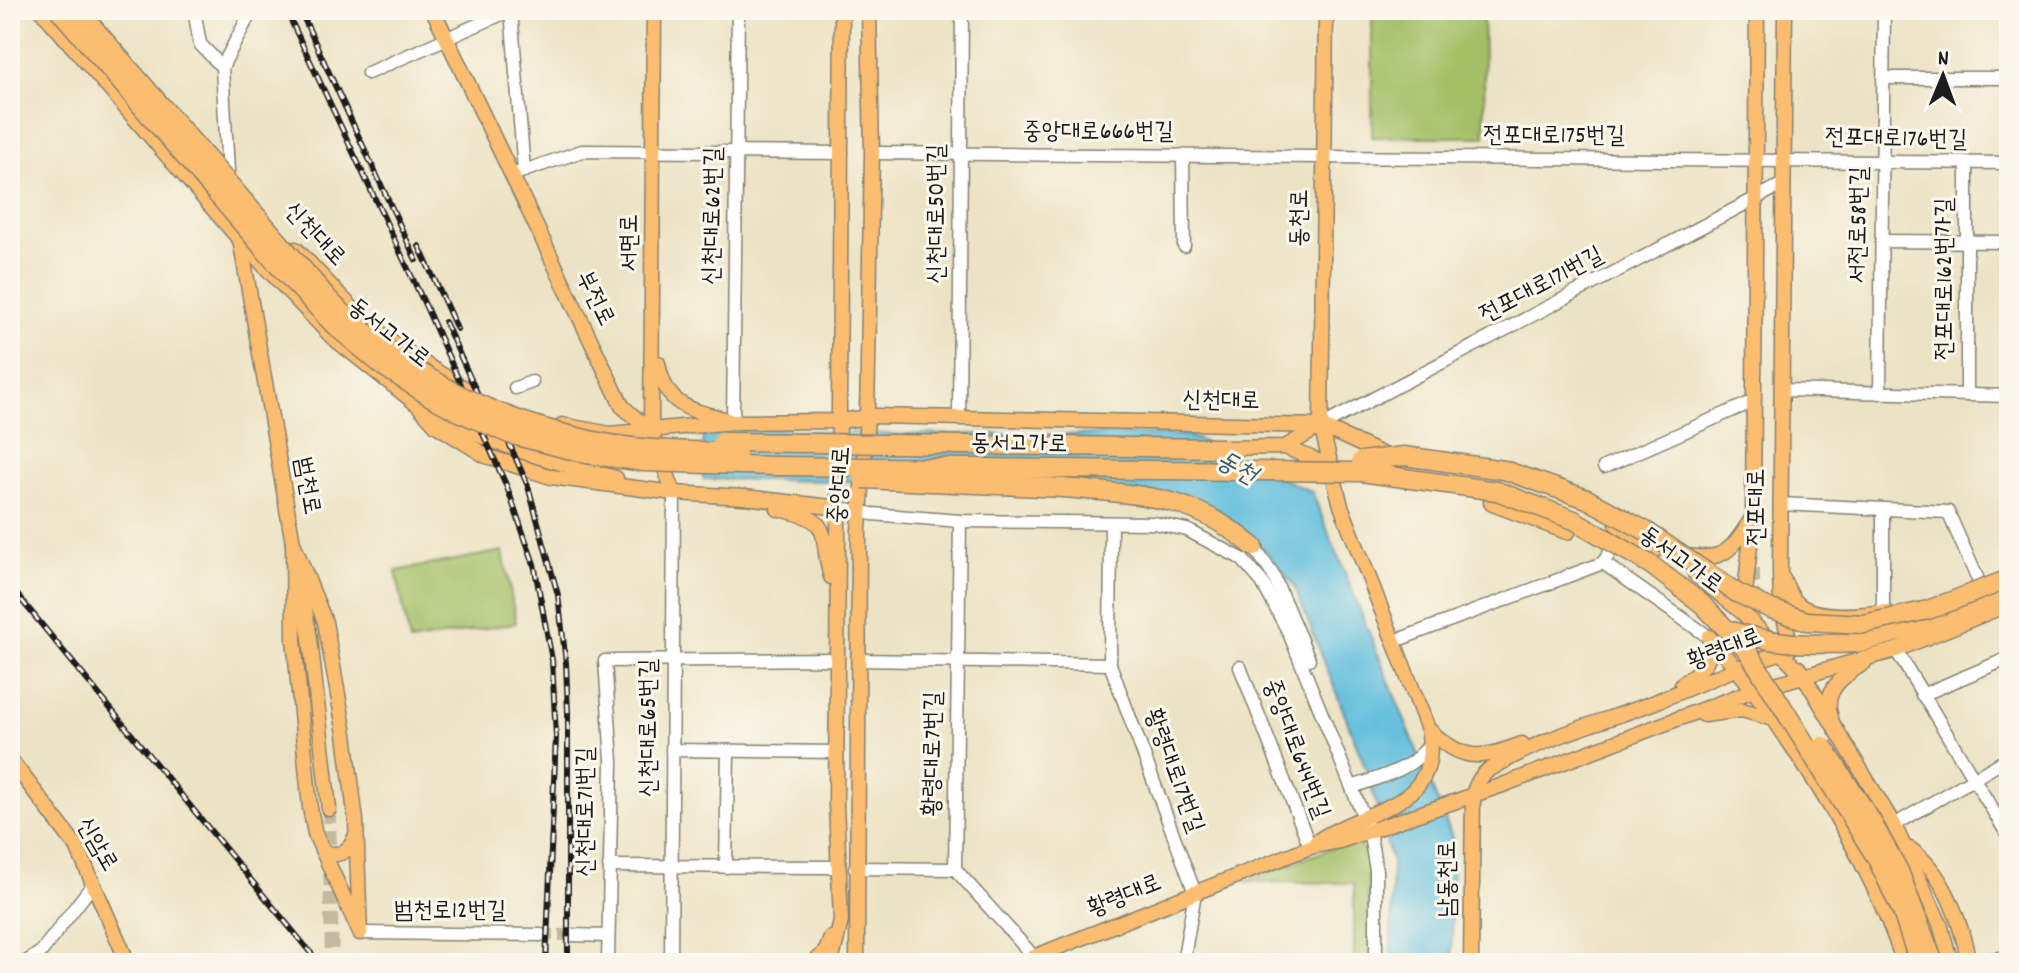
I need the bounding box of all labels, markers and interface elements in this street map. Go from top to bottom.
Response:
north arrow [1903,36,1983,116]
text: N [1938,44,1949,75]
street label: 중앙대로666번길 [1022,116,1174,150]
street label: 전포대로175번길 [1483,120,1625,154]
street label: 전포대로176번길 [1825,122,1967,158]
street label: 신천대로50번길 [921,144,955,284]
street label: 신천대로62번길 [696,147,732,285]
street label: 서전로58번길 [1842,166,1878,284]
street label: 동천로 [1283,189,1319,247]
street label: 신천대로 [275,195,353,275]
street label: 전포대로162번가길 [1929,198,1963,360]
street label: 서면로 [614,214,648,272]
street label: 전포대로171번길 [1474,239,1610,333]
street label: 부전로 [566,266,622,332]
street label: 동서고가로 [339,291,437,377]
street label: 신천대로 [1182,384,1260,420]
street label: 동서고가로 [970,427,1068,463]
water label: 동천 [1209,443,1266,497]
street label: 중앙대로 [821,445,861,525]
street label: 범천로 [284,455,328,517]
street label: 전포대로 [1741,468,1775,546]
street label: 동서고가로 [1631,519,1729,603]
street label: 황령대로 [1683,620,1767,680]
street label: 신천대로65번길 [633,659,667,797]
street label: 중앙대로644번길 [1253,674,1337,824]
street label: 황령대로7번길 [916,691,952,817]
street label: 황령대로17번길 [1135,704,1211,838]
street label: 신천대로71번길 [570,747,604,877]
street label: 신암로 [67,811,125,879]
street label: 남동천로 [1432,840,1466,918]
street label: 황령대로 [1083,867,1167,927]
street label: 범천로12번길 [394,895,506,929]

